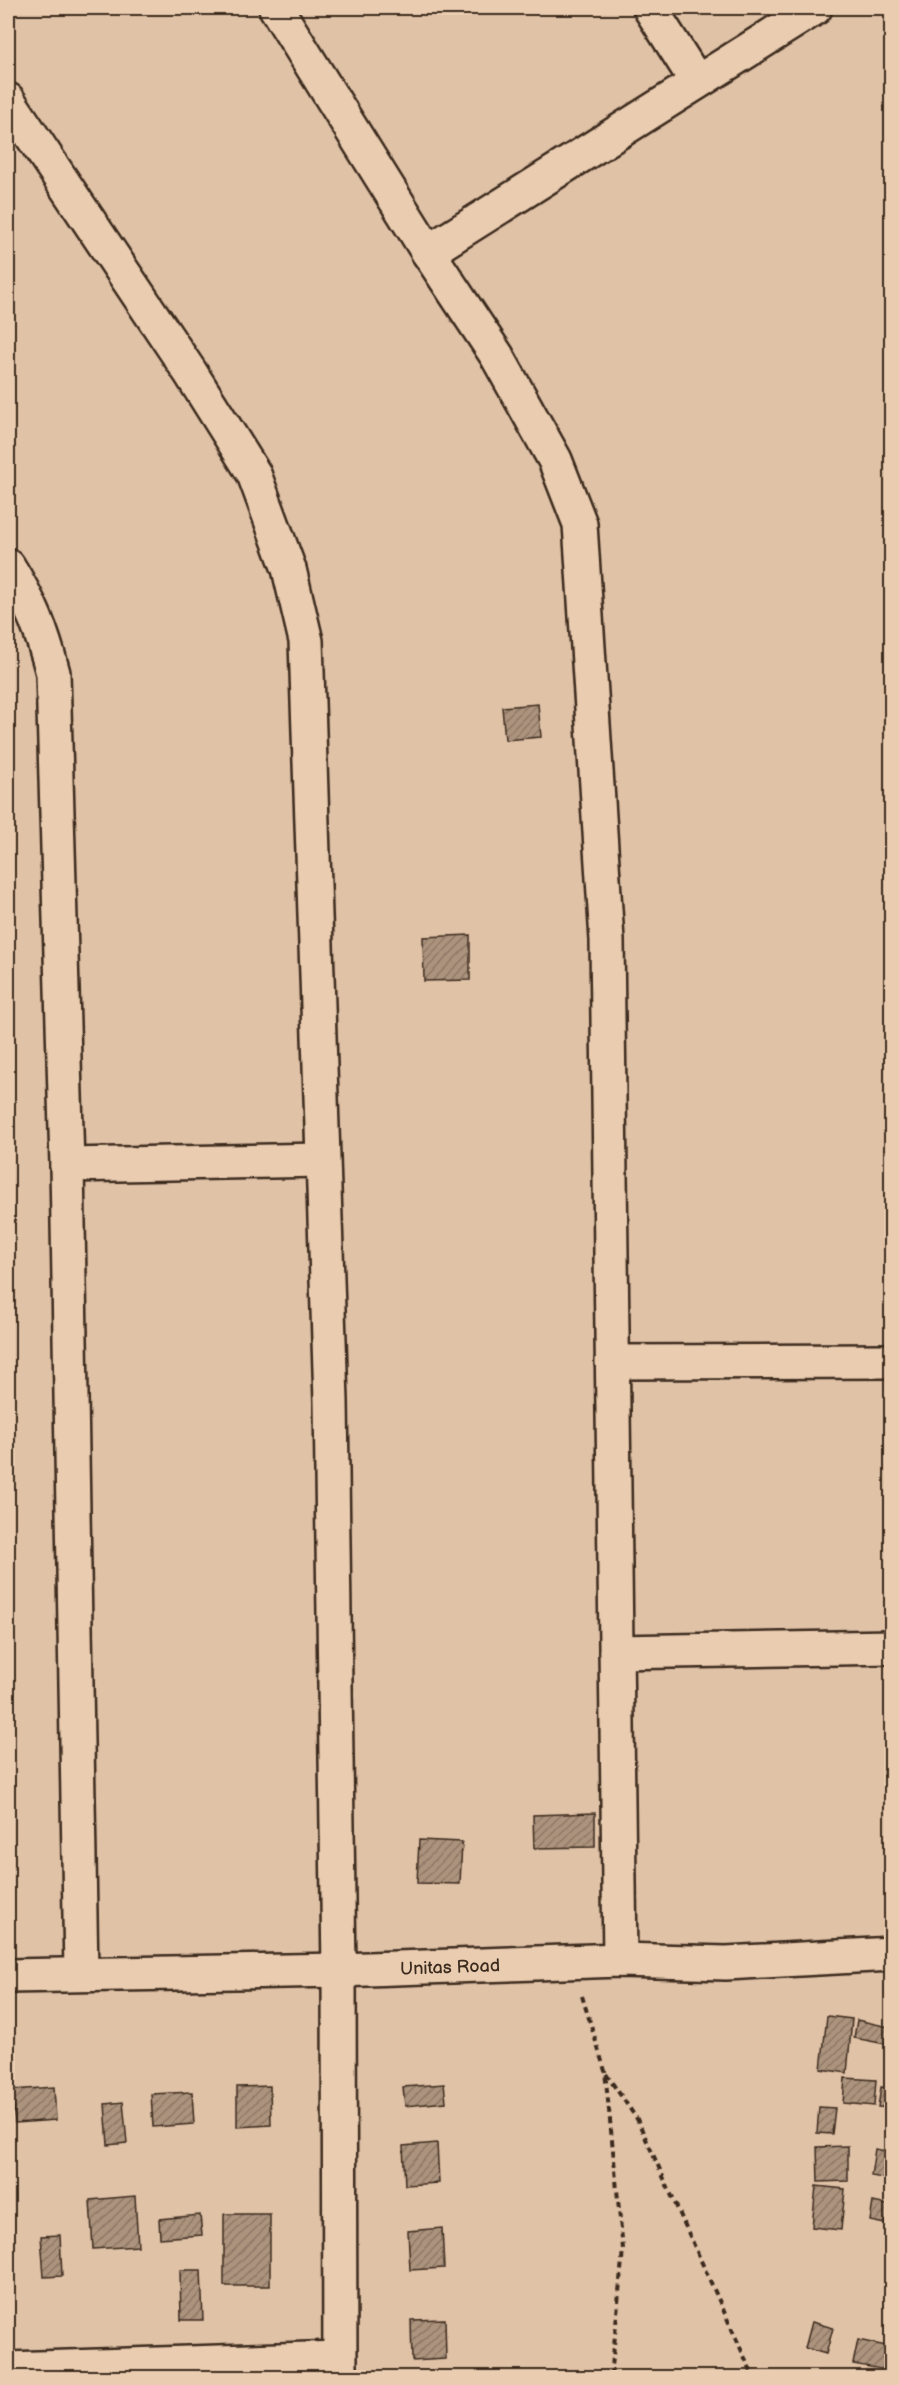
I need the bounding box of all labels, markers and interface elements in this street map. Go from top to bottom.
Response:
street label: Unitas Road [400,1955,500,1980]

